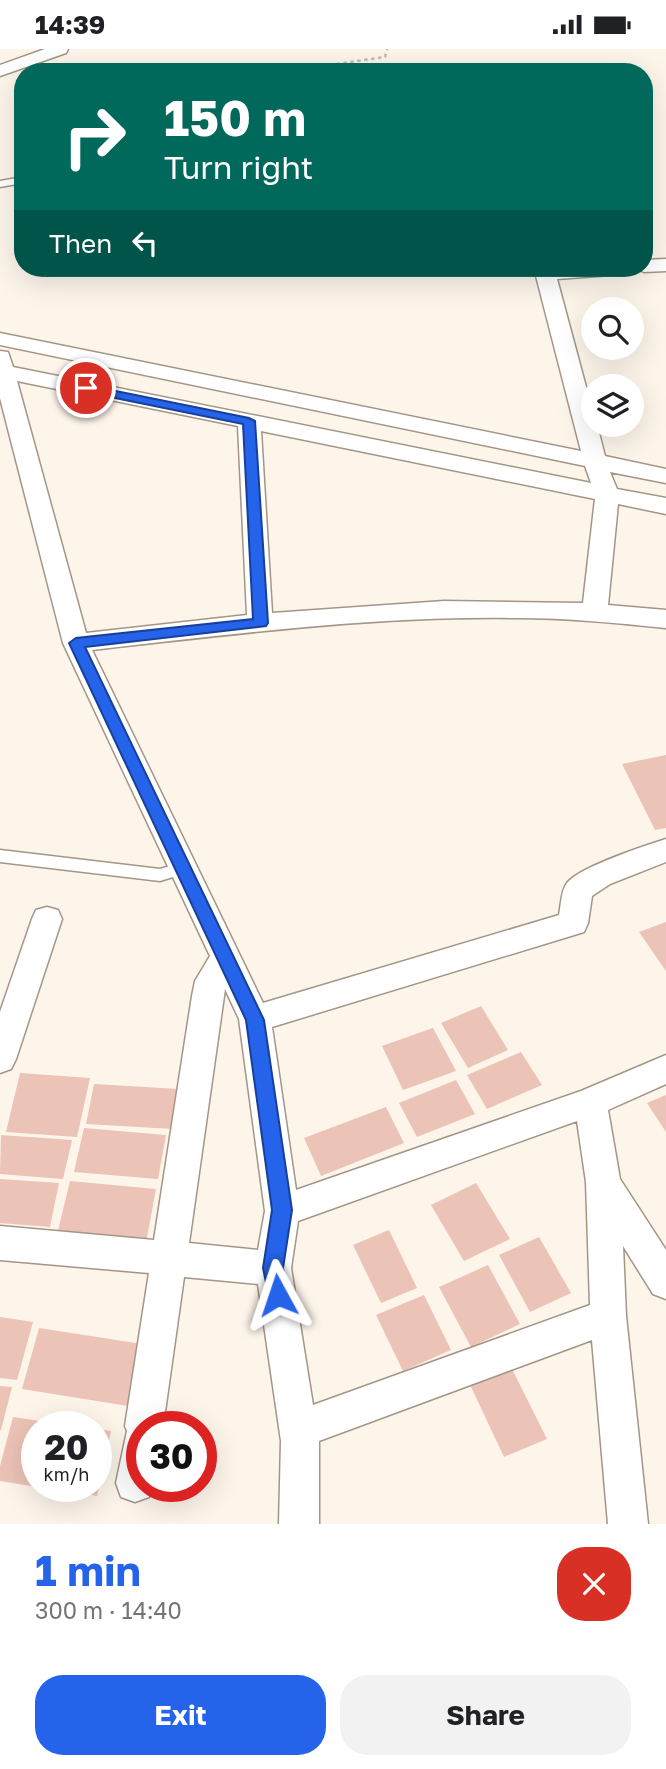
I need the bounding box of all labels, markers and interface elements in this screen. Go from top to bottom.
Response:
text: 14:39 [35,9,105,40]
text: 150 m [164,88,306,147]
icon: right [49,91,140,182]
text: Turn right [164,148,313,186]
icon: left [126,224,164,262]
text: Then [49,228,112,259]
map controls [581,297,644,437]
button: search [581,297,644,360]
pin [56,358,116,418]
icon: arrive [67,369,105,407]
button: layers [581,374,644,437]
position arrow [241,1258,315,1332]
speed limit sign: 30 [126,1411,217,1502]
text: 20 [44,1426,89,1468]
text: km/h [44,1463,89,1485]
text: 1 min [35,1545,141,1595]
button: close [557,1547,631,1621]
text: 300 m · 14:40 [35,1596,182,1624]
button: Exit [35,1675,326,1755]
button: Share [340,1675,631,1755]

